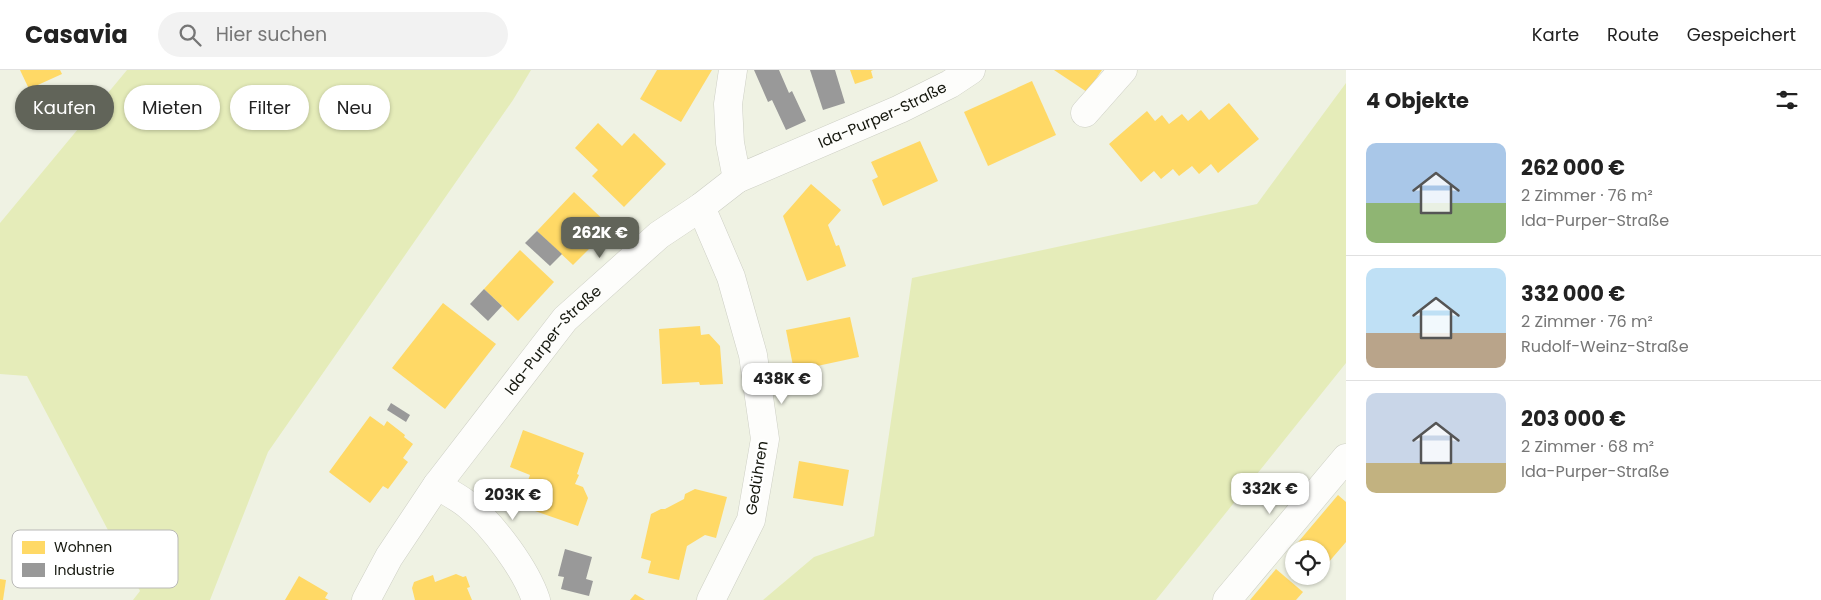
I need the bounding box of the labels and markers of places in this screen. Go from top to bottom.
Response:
pin: 262K € [559,216,641,259]
pin: 438K € [741,362,823,405]
pin: 332K € [1229,472,1311,515]
pin: 203K € [472,478,554,521]

